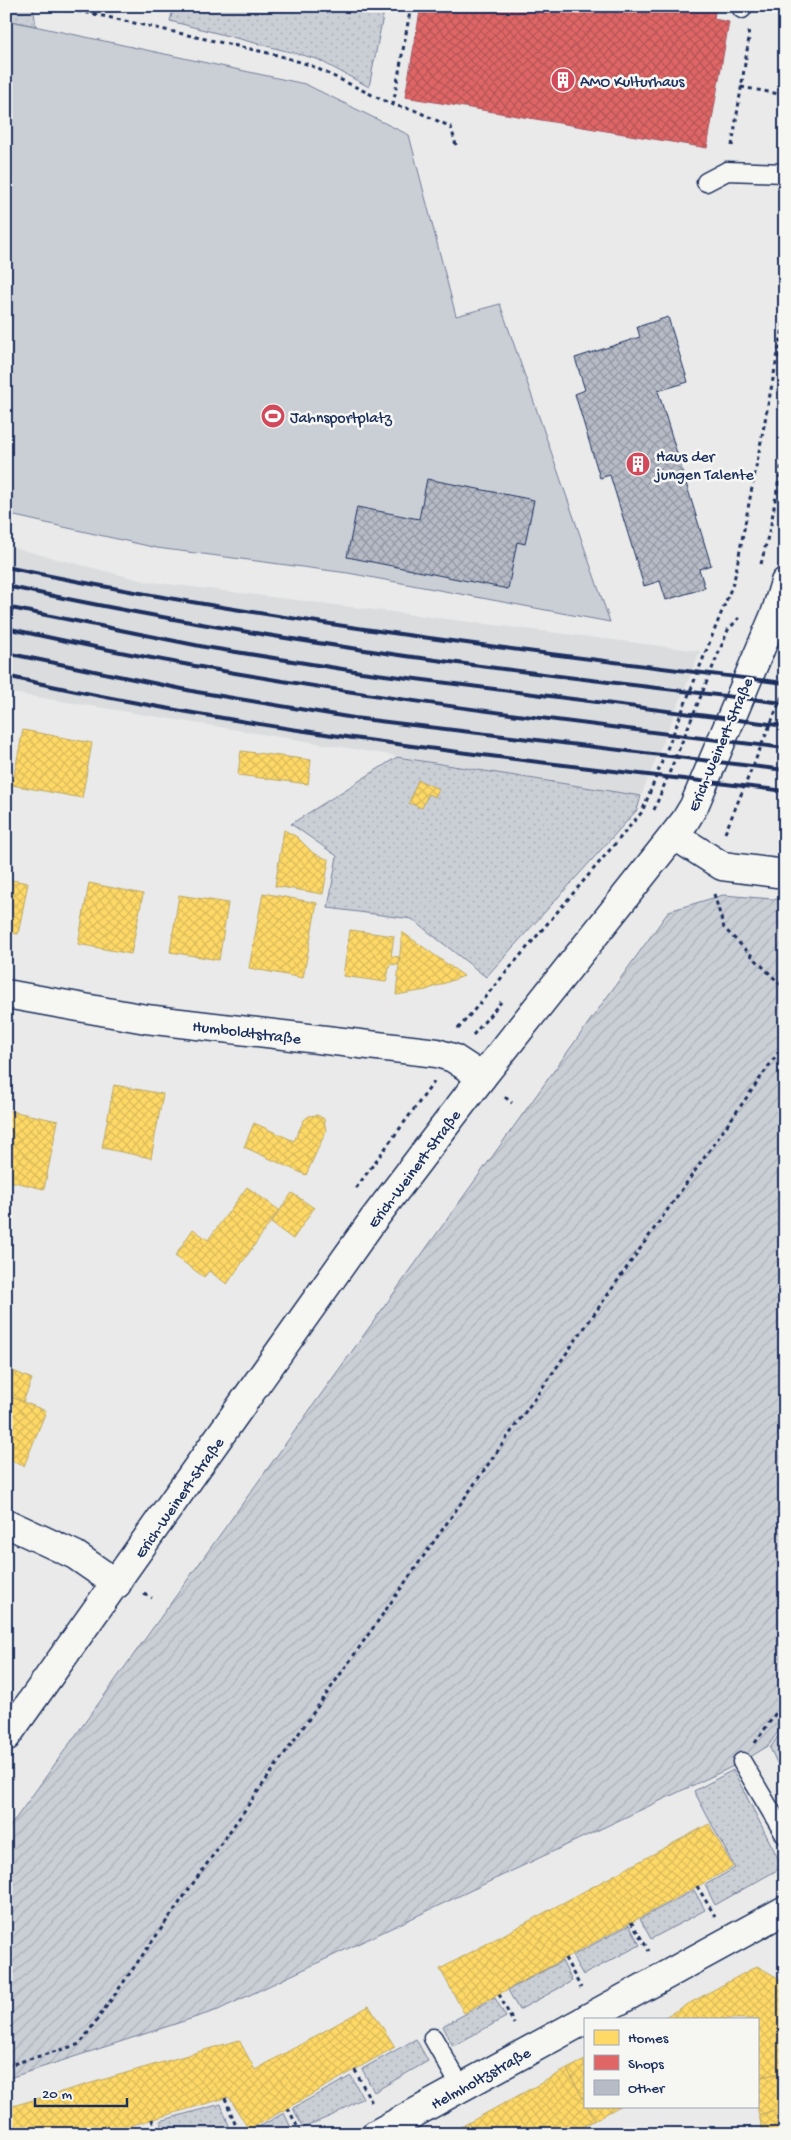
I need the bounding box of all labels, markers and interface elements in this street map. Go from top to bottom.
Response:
building icon: AMO Kulturhaus [550,67,576,93]
place label: AMO Kulturhaus [580,74,685,93]
sports icon: Jahnsportplatz [260,403,286,429]
place label: Jahnsportplatz [290,410,393,429]
place label: Haus der jungen Talente [653,449,754,486]
building icon: Haus der jungen Talente [625,451,651,477]
street label: Erich-Weinert-Straße [686,675,759,815]
street label: Humboldtstraße [191,1018,303,1051]
street label: Erich-Weinert-Straße [365,1107,467,1233]
street label: Erich-Weinert-Straße [132,1434,230,1563]
legend [584,2018,758,2108]
text: Homes [628,2030,669,2048]
street label: Helmholtzstraße [428,2044,536,2115]
text: Shops [628,2056,664,2074]
scale bar [35,2075,128,2107]
text: Other [628,2080,666,2098]
text: 20 m [42,2086,72,2104]

